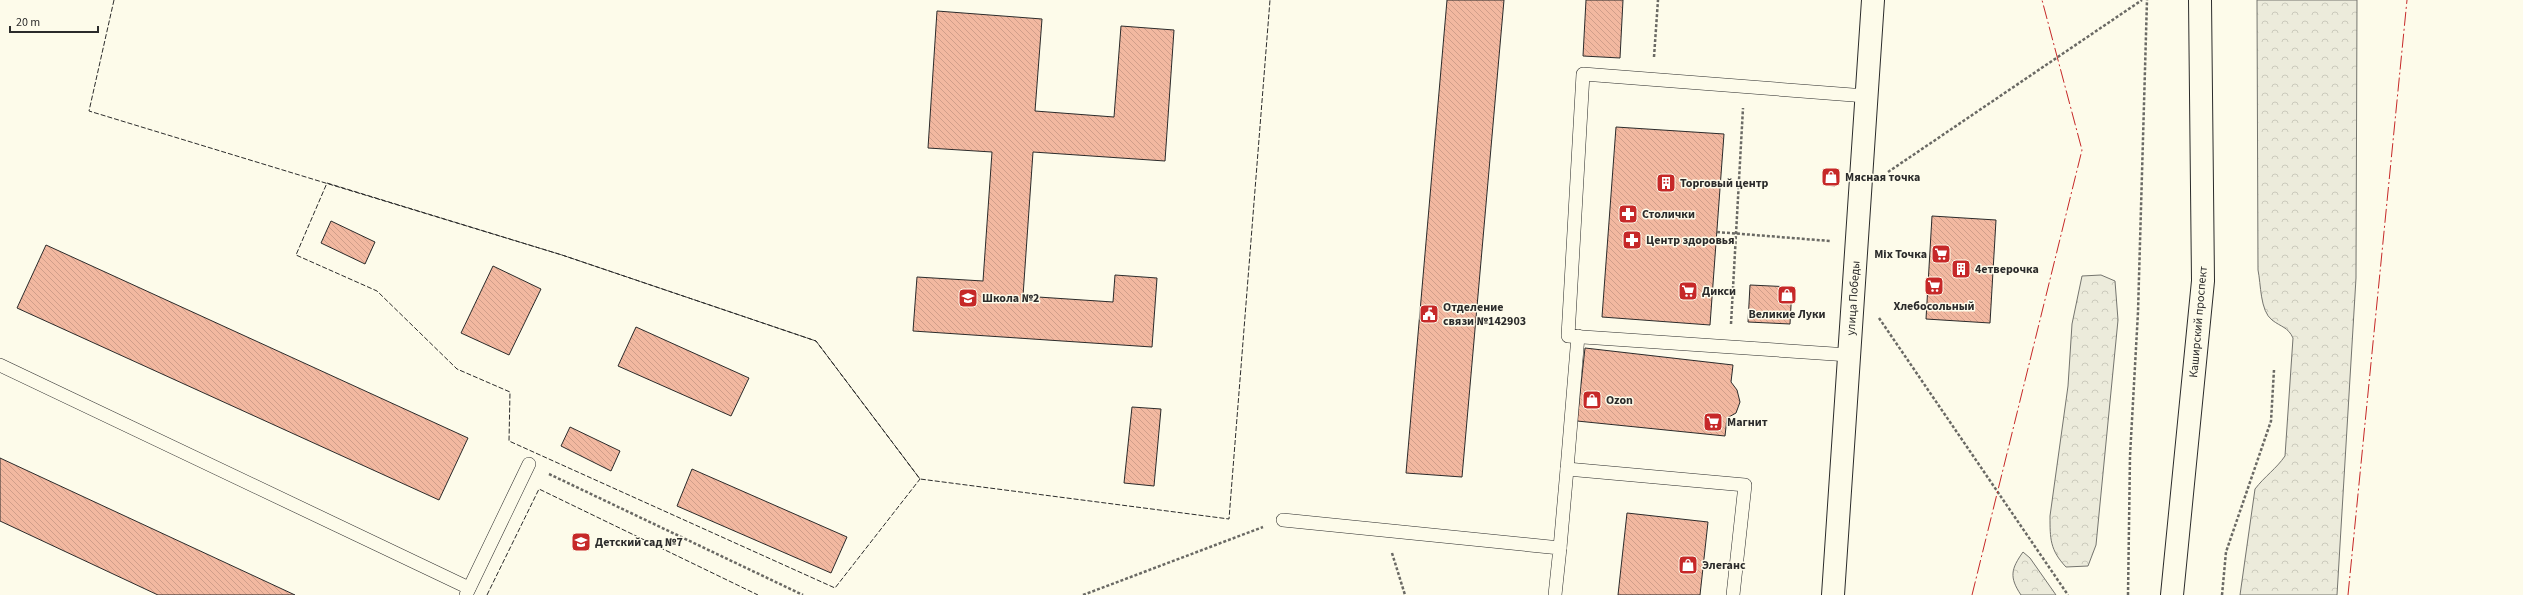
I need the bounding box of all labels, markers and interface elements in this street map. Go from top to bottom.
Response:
scale bar [10,8,98,34]
text: 20 m [16,14,40,31]
shop icon: Мясная точка [1820,166,1842,188]
place label: Мясная точка [1845,169,1920,186]
building icon: Торговый центр [1655,172,1677,194]
place label: Торговый центр [1680,175,1769,192]
pharmacy icon: Столички [1617,203,1639,225]
place label: Столички [1642,206,1695,223]
pharmacy icon: Центр здоровья [1621,229,1643,251]
place label: Центр здоровья [1646,232,1734,249]
supermarket icon: Mix Точка [1930,243,1952,265]
place label: Mix Точка [1874,246,1927,263]
building icon: 4етверочка [1950,258,1972,280]
street label: улица Победы [1842,260,1865,336]
place label: 4етверочка [1975,261,2039,278]
street label: Каширский проспект [2185,265,2212,379]
supermarket icon: Хлебосольный [1923,275,1945,297]
supermarket icon: Дикси [1677,280,1699,302]
place label: Дикси [1702,283,1736,300]
shop icon: Великие Луки [1776,284,1798,306]
school or university icon: Школа №2 [957,287,979,309]
place label: Школа №2 [982,290,1039,307]
place label: Хлебосольный [1893,298,1975,315]
place label: Отделение связи №142903 [1443,299,1526,330]
public building icon: Отделение связи №142903 [1418,303,1440,325]
place label: Великие Луки [1748,306,1826,323]
shop icon: Ozon [1581,389,1603,411]
place label: Ozon [1606,392,1633,409]
supermarket icon: Магнит [1702,411,1724,433]
place label: Магнит [1727,414,1768,431]
school or university icon: Детский сад №7 [570,531,592,553]
place label: Детский сад №7 [595,534,683,551]
shop icon: Элеганс [1677,554,1699,576]
place label: Элеганс [1702,557,1746,574]

